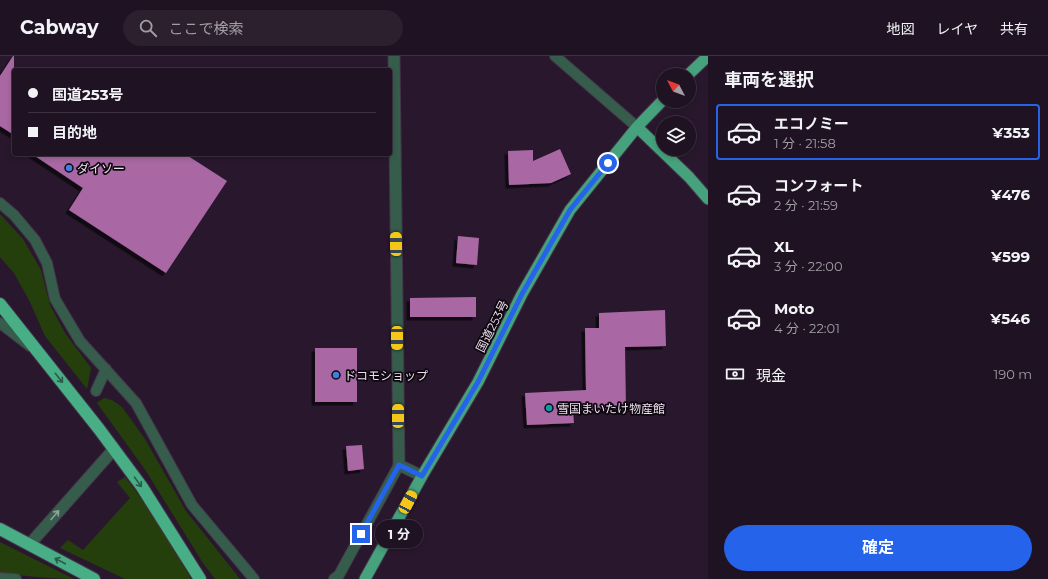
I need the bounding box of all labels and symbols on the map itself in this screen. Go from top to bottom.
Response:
north arrow [656,68,696,108]
route start [599,154,617,172]
place label: ダイソー [77,161,125,176]
marker: ダイソー [64,163,74,173]
car [390,232,402,256]
street label: 国道253号 [473,298,511,354]
car [391,326,403,350]
place label: ドコモショップ [344,368,428,383]
marker: ドコモショップ [331,370,341,380]
one-way arrow [55,372,63,383]
place label: 雪国まいたけ物産館 [557,401,665,416]
marker: 雪国まいたけ物産館 [544,403,554,413]
car [392,404,404,428]
one-way arrow [134,476,142,487]
car [397,489,419,515]
one-way arrow [50,510,59,521]
callout: 1 分 [375,520,423,548]
route end [352,525,370,543]
one-way arrow [54,557,66,564]

